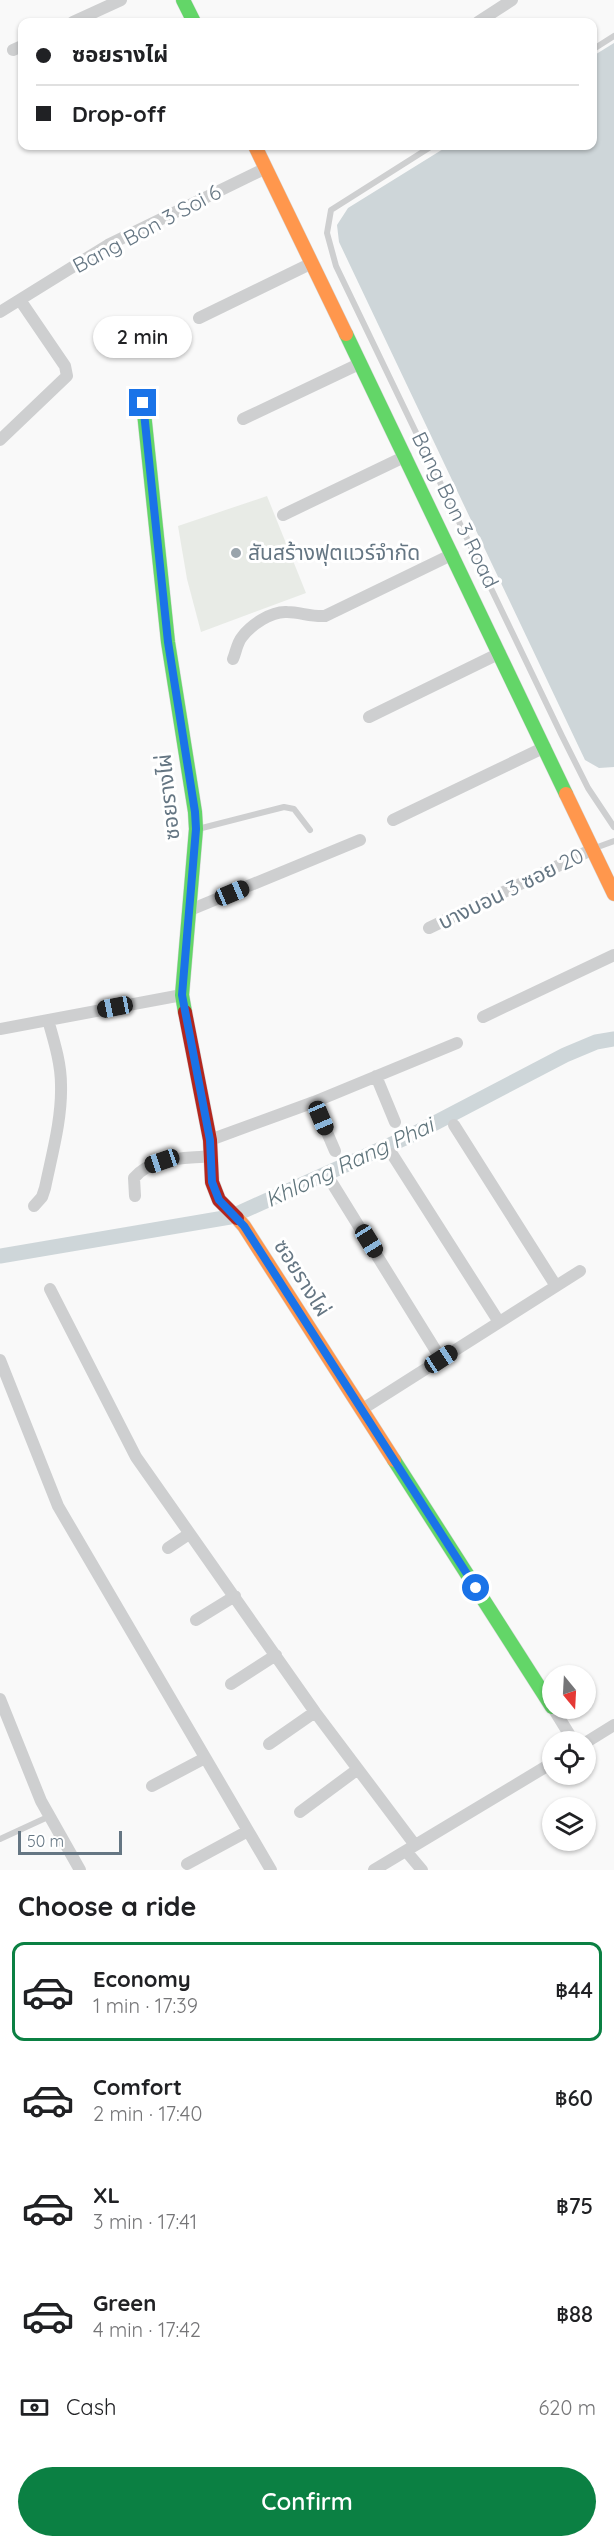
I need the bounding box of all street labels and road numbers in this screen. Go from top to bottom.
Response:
street label: Bang Bon 3 Soi 6 [68,178,225,278]
street label: Bang Bon 3 Road [407,427,505,592]
street label: ซอยรางไผ่ [150,753,184,841]
street label: บางบอน 3 ซอย 20 [434,842,588,935]
street label: ซอยรางไผ่ [269,1234,337,1321]

